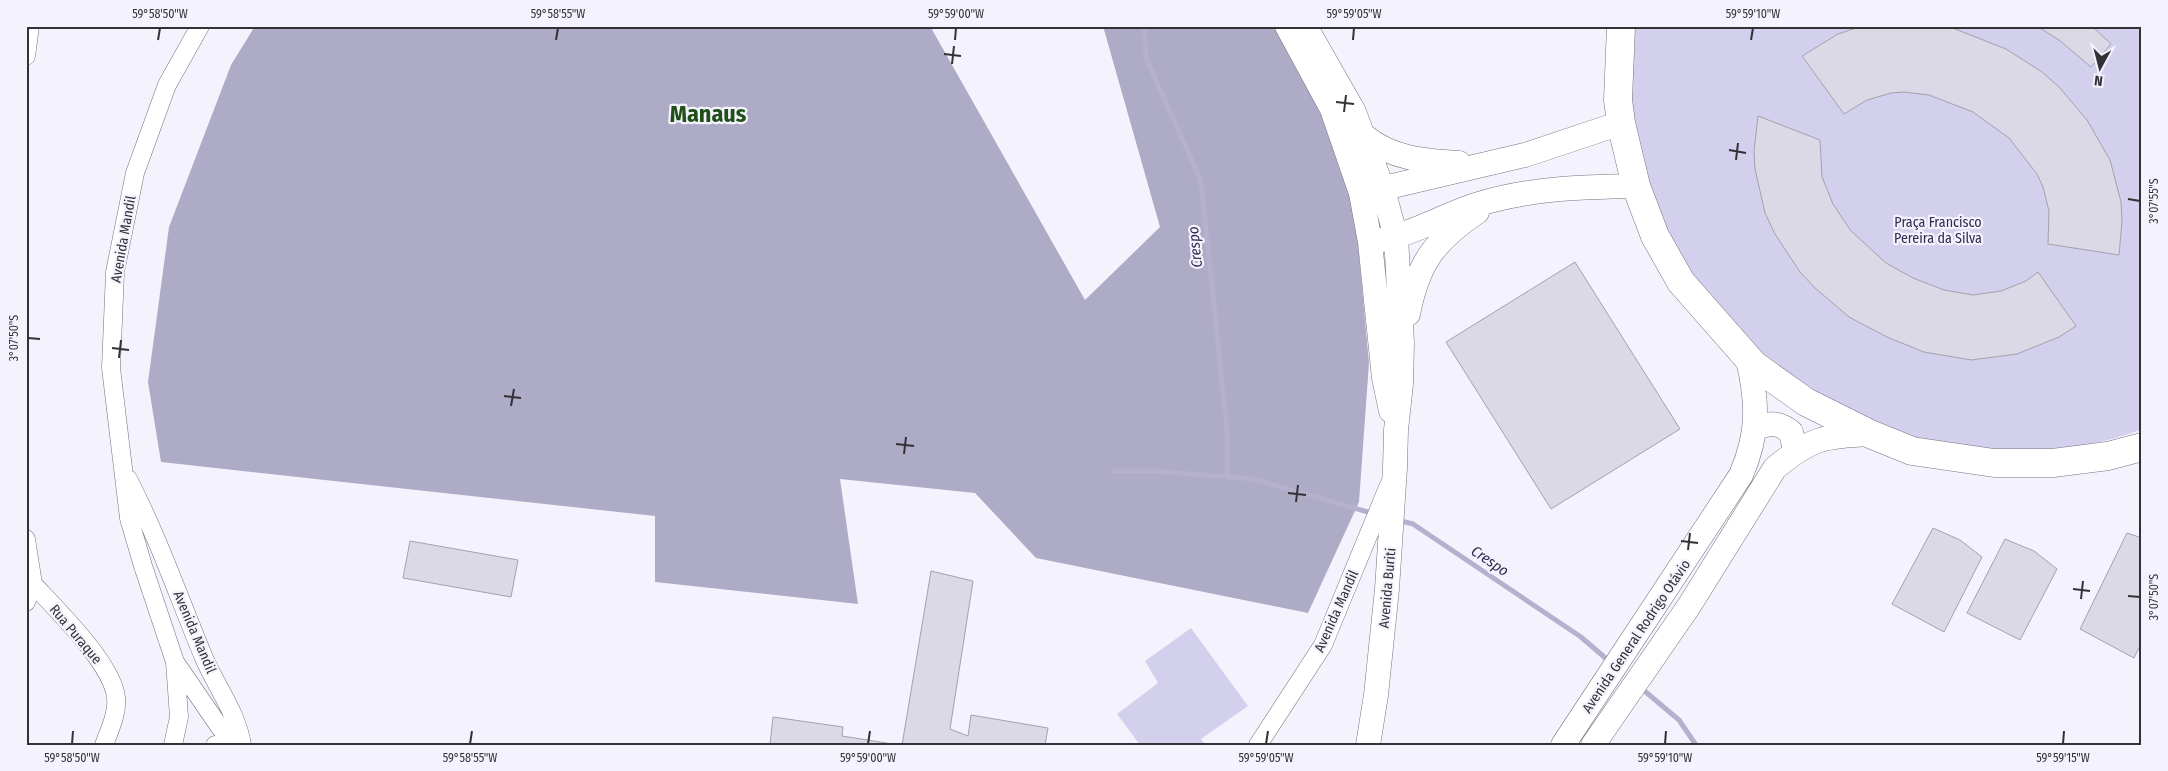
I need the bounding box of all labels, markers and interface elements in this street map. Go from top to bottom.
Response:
text: 59°58'50"W [132,7,188,21]
text: 59°58'55"W [531,7,585,21]
text: 59°59'00"W [928,7,984,21]
text: 59°59'05"W [1326,7,1382,21]
text: 59°59'10"W [1726,7,1780,21]
north arrow [2076,42,2126,92]
text: N [2093,71,2104,89]
district label: Manaus [670,100,747,128]
text: 3°07'55"S [2147,178,2161,224]
street label: Avenida Mandil [107,194,140,284]
park label: Praça Francisco Pereira da Silva [1894,214,1982,247]
water label: Crespo [1184,225,1206,269]
text: 3°07'50"S [7,315,21,361]
water label: Crespo [1468,542,1512,580]
street label: Avenida Buriti [1376,547,1399,629]
street label: Avenida General Rodrigo Otávio [1579,556,1694,716]
street label: Avenida Mandil [1311,567,1362,655]
text: 3°07'50"S [2147,574,2161,620]
street label: Avenida Mandil [170,588,220,676]
street label: Rua Puraque [46,601,105,668]
text: 59°58'50"W [44,751,100,765]
text: 59°58'55"W [443,751,497,765]
text: 59°59'00"W [840,751,896,765]
text: 59°59'05"W [1238,751,1294,765]
text: 59°59'10"W [1638,751,1692,765]
text: 59°59'15"W [2036,751,2090,765]

